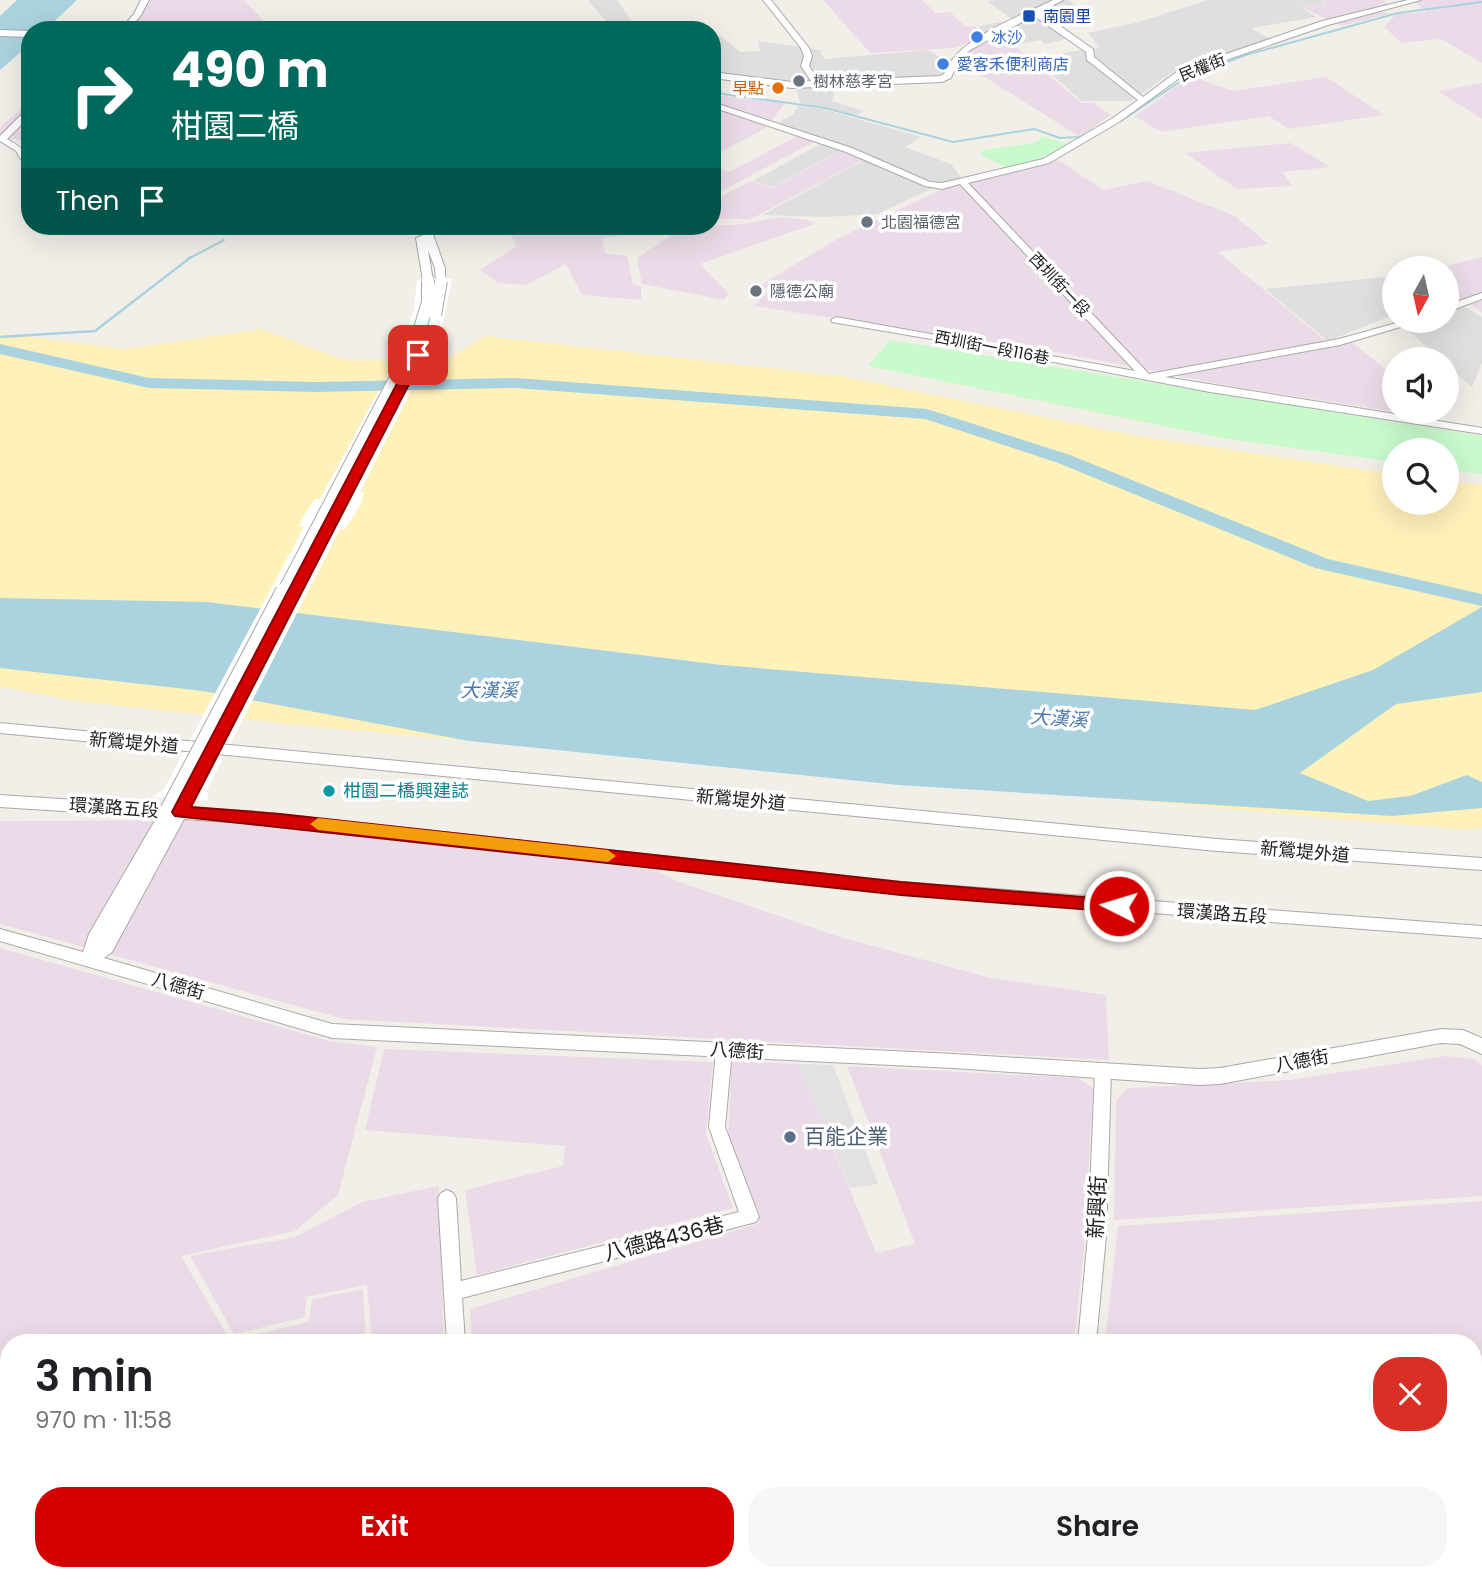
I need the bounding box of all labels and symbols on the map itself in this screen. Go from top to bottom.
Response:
place label: 南園里 [1043,5,1091,28]
marker: 南園里 [1021,8,1037,24]
place label: 冰沙 [991,26,1023,49]
marker: 冰沙 [969,29,985,45]
street label: 民權街 [1176,48,1229,87]
place label: 愛客禾便利商店 [957,53,1069,76]
marker: 愛客禾便利商店 [935,56,951,72]
place label: 樹林慈孝宮 [813,70,893,93]
marker: 樹林慈孝宮 [791,73,807,89]
place label: 早點 [732,77,764,100]
marker: 早點 [770,80,786,96]
place label: 北園福德宮 [881,211,961,234]
marker: 北園福德宮 [859,214,875,230]
street label: 西圳街一段 [1024,247,1095,321]
north arrow [1382,256,1460,332]
place label: 隱德公廟 [770,280,834,303]
marker: 隱德公廟 [748,283,764,299]
pin [388,325,448,385]
street label: 西圳街一段116巷 [933,325,1051,370]
water label: 大漢溪 [460,677,520,704]
water label: 大漢溪 [1030,703,1091,734]
street label: 新鶯堤外道 [88,726,180,759]
place label: 柑園二橋興建誌 [343,778,469,803]
marker: 柑園二橋興建誌 [321,783,337,799]
street label: 新鶯堤外道 [695,783,787,816]
street label: 環漢路五段 [68,792,160,823]
street label: 新鶯堤外道 [1259,835,1351,868]
position arrow [1082,869,1156,943]
street label: 環漢路五段 [1176,898,1268,929]
street label: 八德街 [149,966,208,1005]
street label: 八德街 [709,1036,765,1065]
street label: 八德街 [1273,1044,1331,1078]
place label: 百能企業 [804,1122,888,1151]
marker: 百能企業 [782,1129,798,1145]
street label: 新興街 [1080,1175,1113,1239]
street label: 八德路436巷 [601,1210,727,1267]

